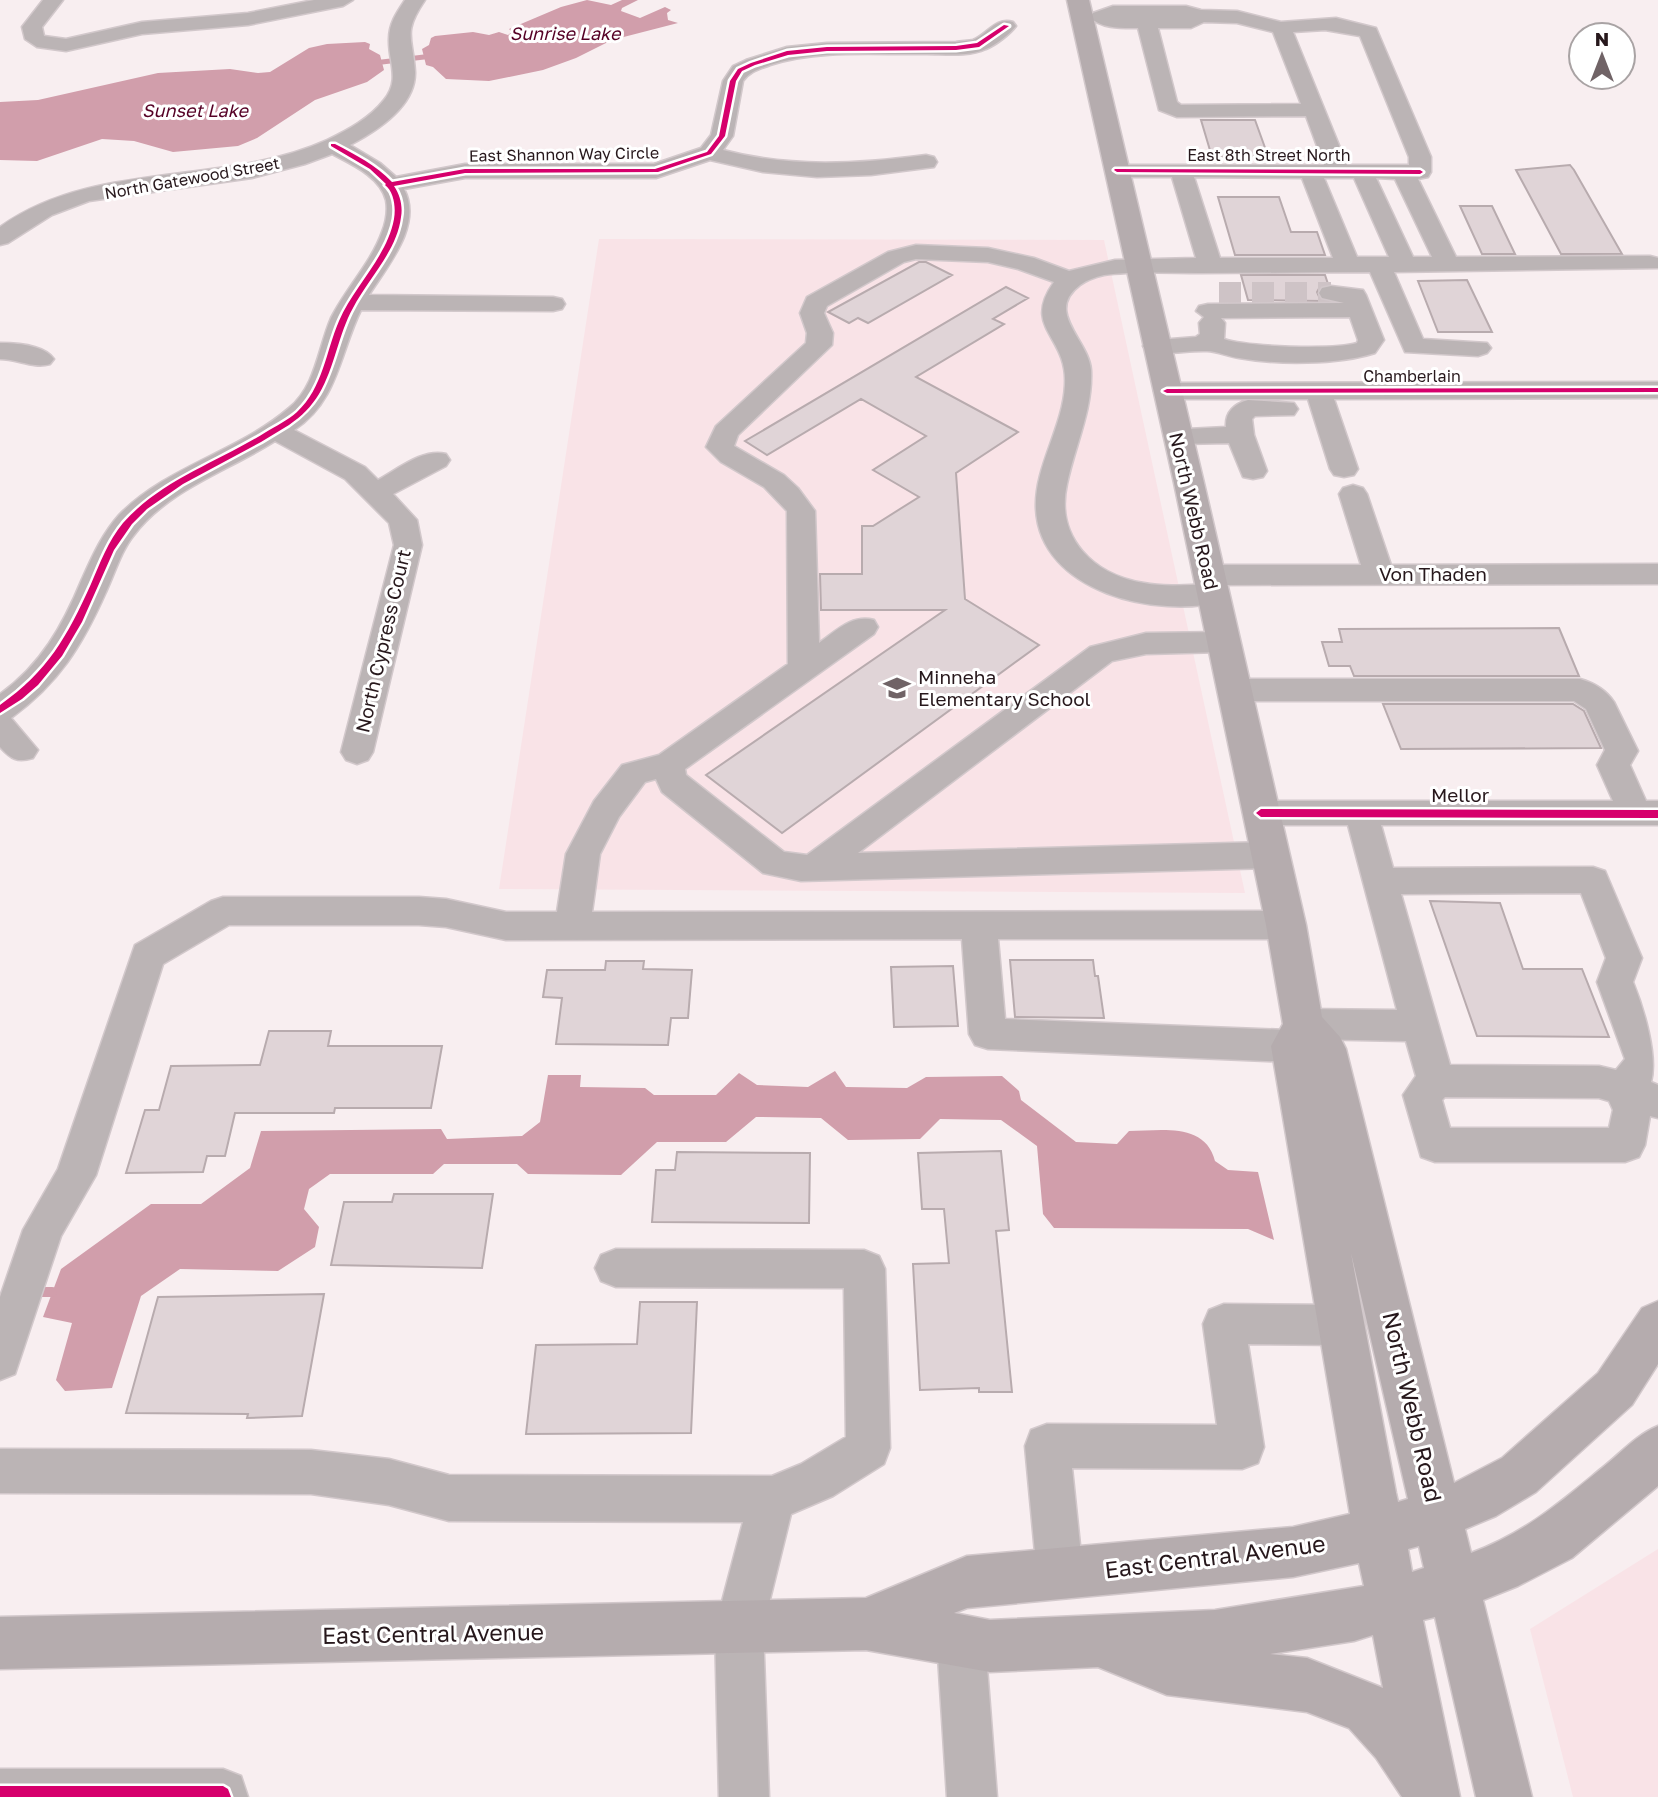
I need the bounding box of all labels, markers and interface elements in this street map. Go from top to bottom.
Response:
north arrow [1567,21,1637,91]
water label: Sunrise Lake [510,22,622,44]
text: N [1595,27,1609,50]
water label: Sunset Lake [142,99,250,121]
street label: East Shannon Way Circle [469,142,659,166]
street label: East 8th Street North [1187,145,1351,165]
street label: North Gatewood Street [103,153,281,203]
street label: Chamberlain [1363,366,1461,386]
street label: North Webb Road [1165,430,1224,592]
street label: North Cypress Court [350,547,415,735]
street label: Von Thaden [1379,562,1487,585]
place label: Minneha Elementary School [918,665,1091,710]
school or university icon: Minneha Elementary School [882,673,912,703]
street label: Mellor [1431,783,1490,806]
street label: North Webb Road [1377,1309,1449,1505]
street label: East Central Avenue [1103,1529,1327,1583]
street label: East Central Avenue [322,1617,544,1649]

